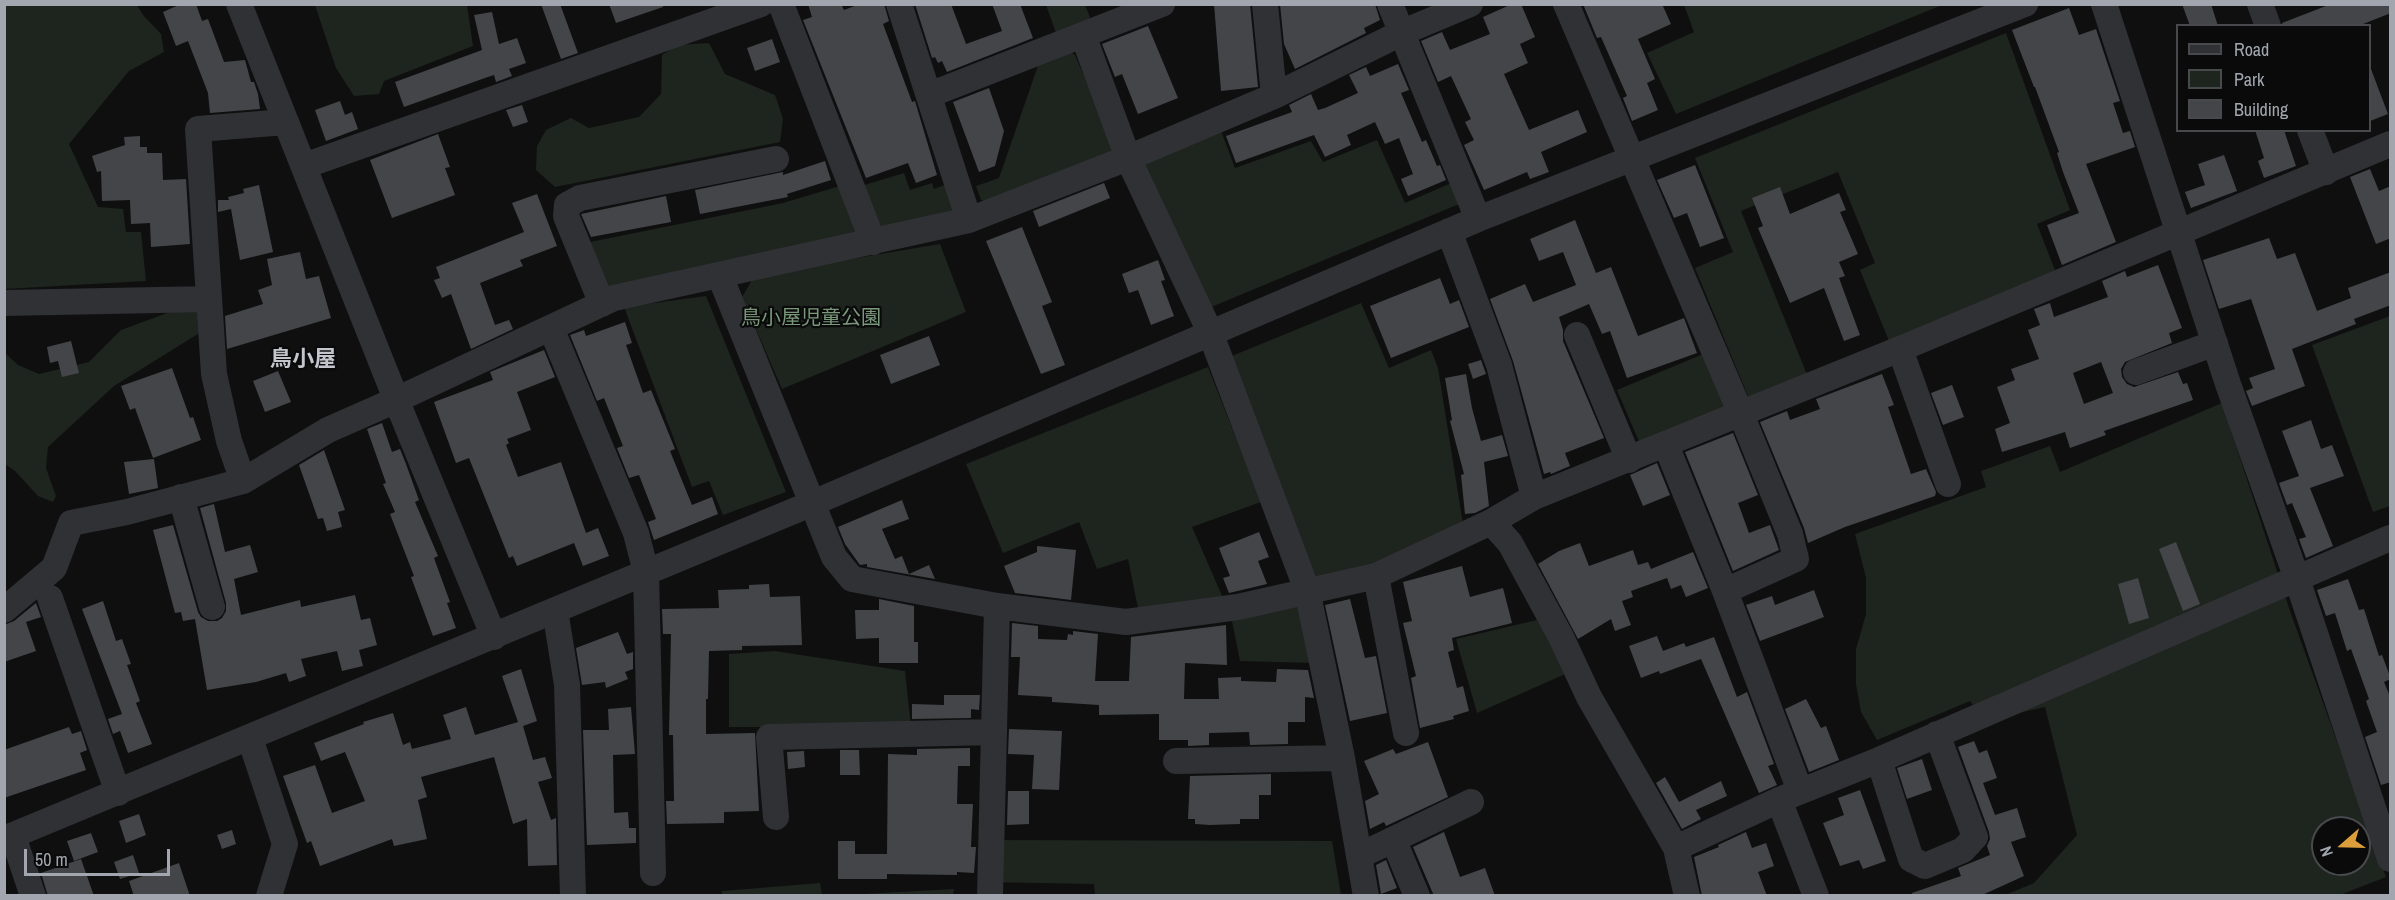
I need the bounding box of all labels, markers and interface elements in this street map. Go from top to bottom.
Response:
legend [2176,24,2371,132]
text: Road [2234,37,2269,62]
text: Park [2234,67,2264,92]
text: Building [2234,97,2288,122]
park label: 鳥小屋児童公園 [741,307,881,331]
district label: 鳥小屋 [270,347,336,373]
north arrow [2311,816,2371,876]
scale bar [27,837,172,875]
text: N [2314,843,2338,860]
text: 50 m [35,847,68,872]

